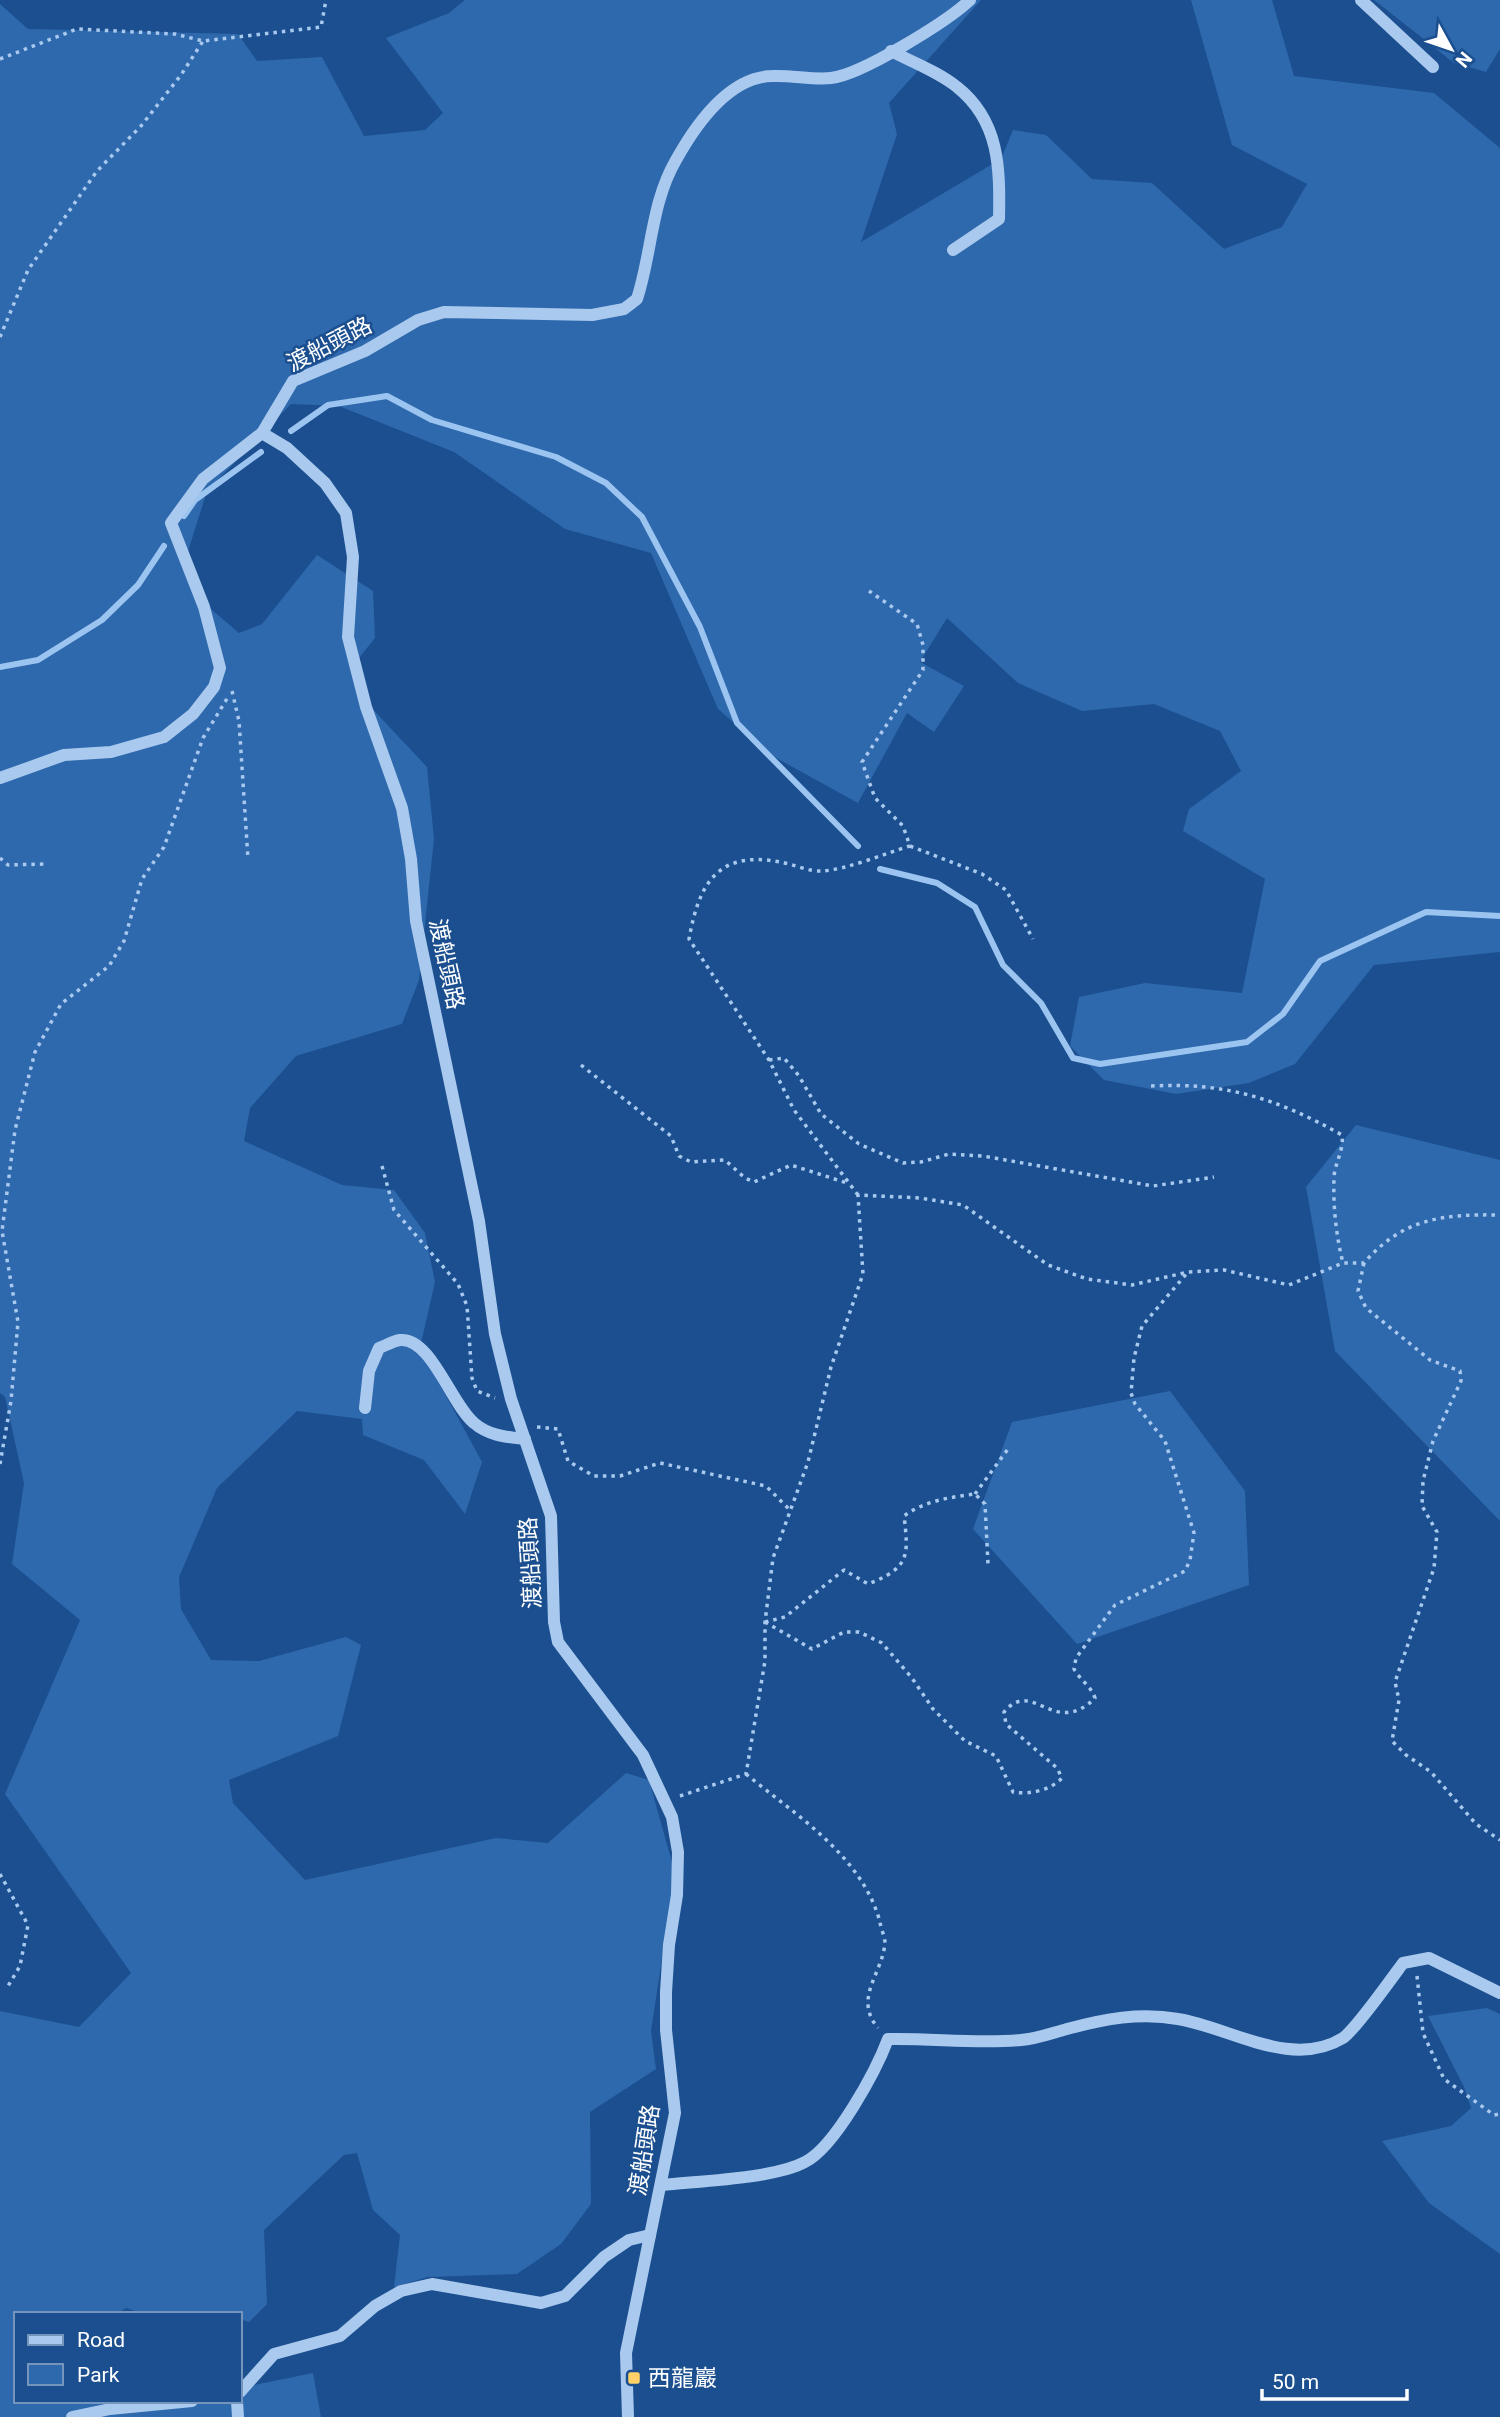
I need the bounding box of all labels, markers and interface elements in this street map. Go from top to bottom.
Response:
north arrow [1416,14,1486,84]
text: N [1451,47,1477,72]
street label: 渡船頭路 [282,312,376,377]
street label: 渡船頭路 [424,916,469,1012]
street label: 渡船頭路 [515,1516,546,1610]
street label: 渡船頭路 [624,2103,665,2198]
legend [14,2312,242,2403]
text: Road [77,2328,125,2352]
scale bar [1262,2358,1407,2402]
text: Park [77,2363,120,2387]
place label: 西龍巖 [648,2365,717,2392]
marker: 西龍巖 [626,2370,642,2386]
text: 50 m [1272,2370,1319,2394]

